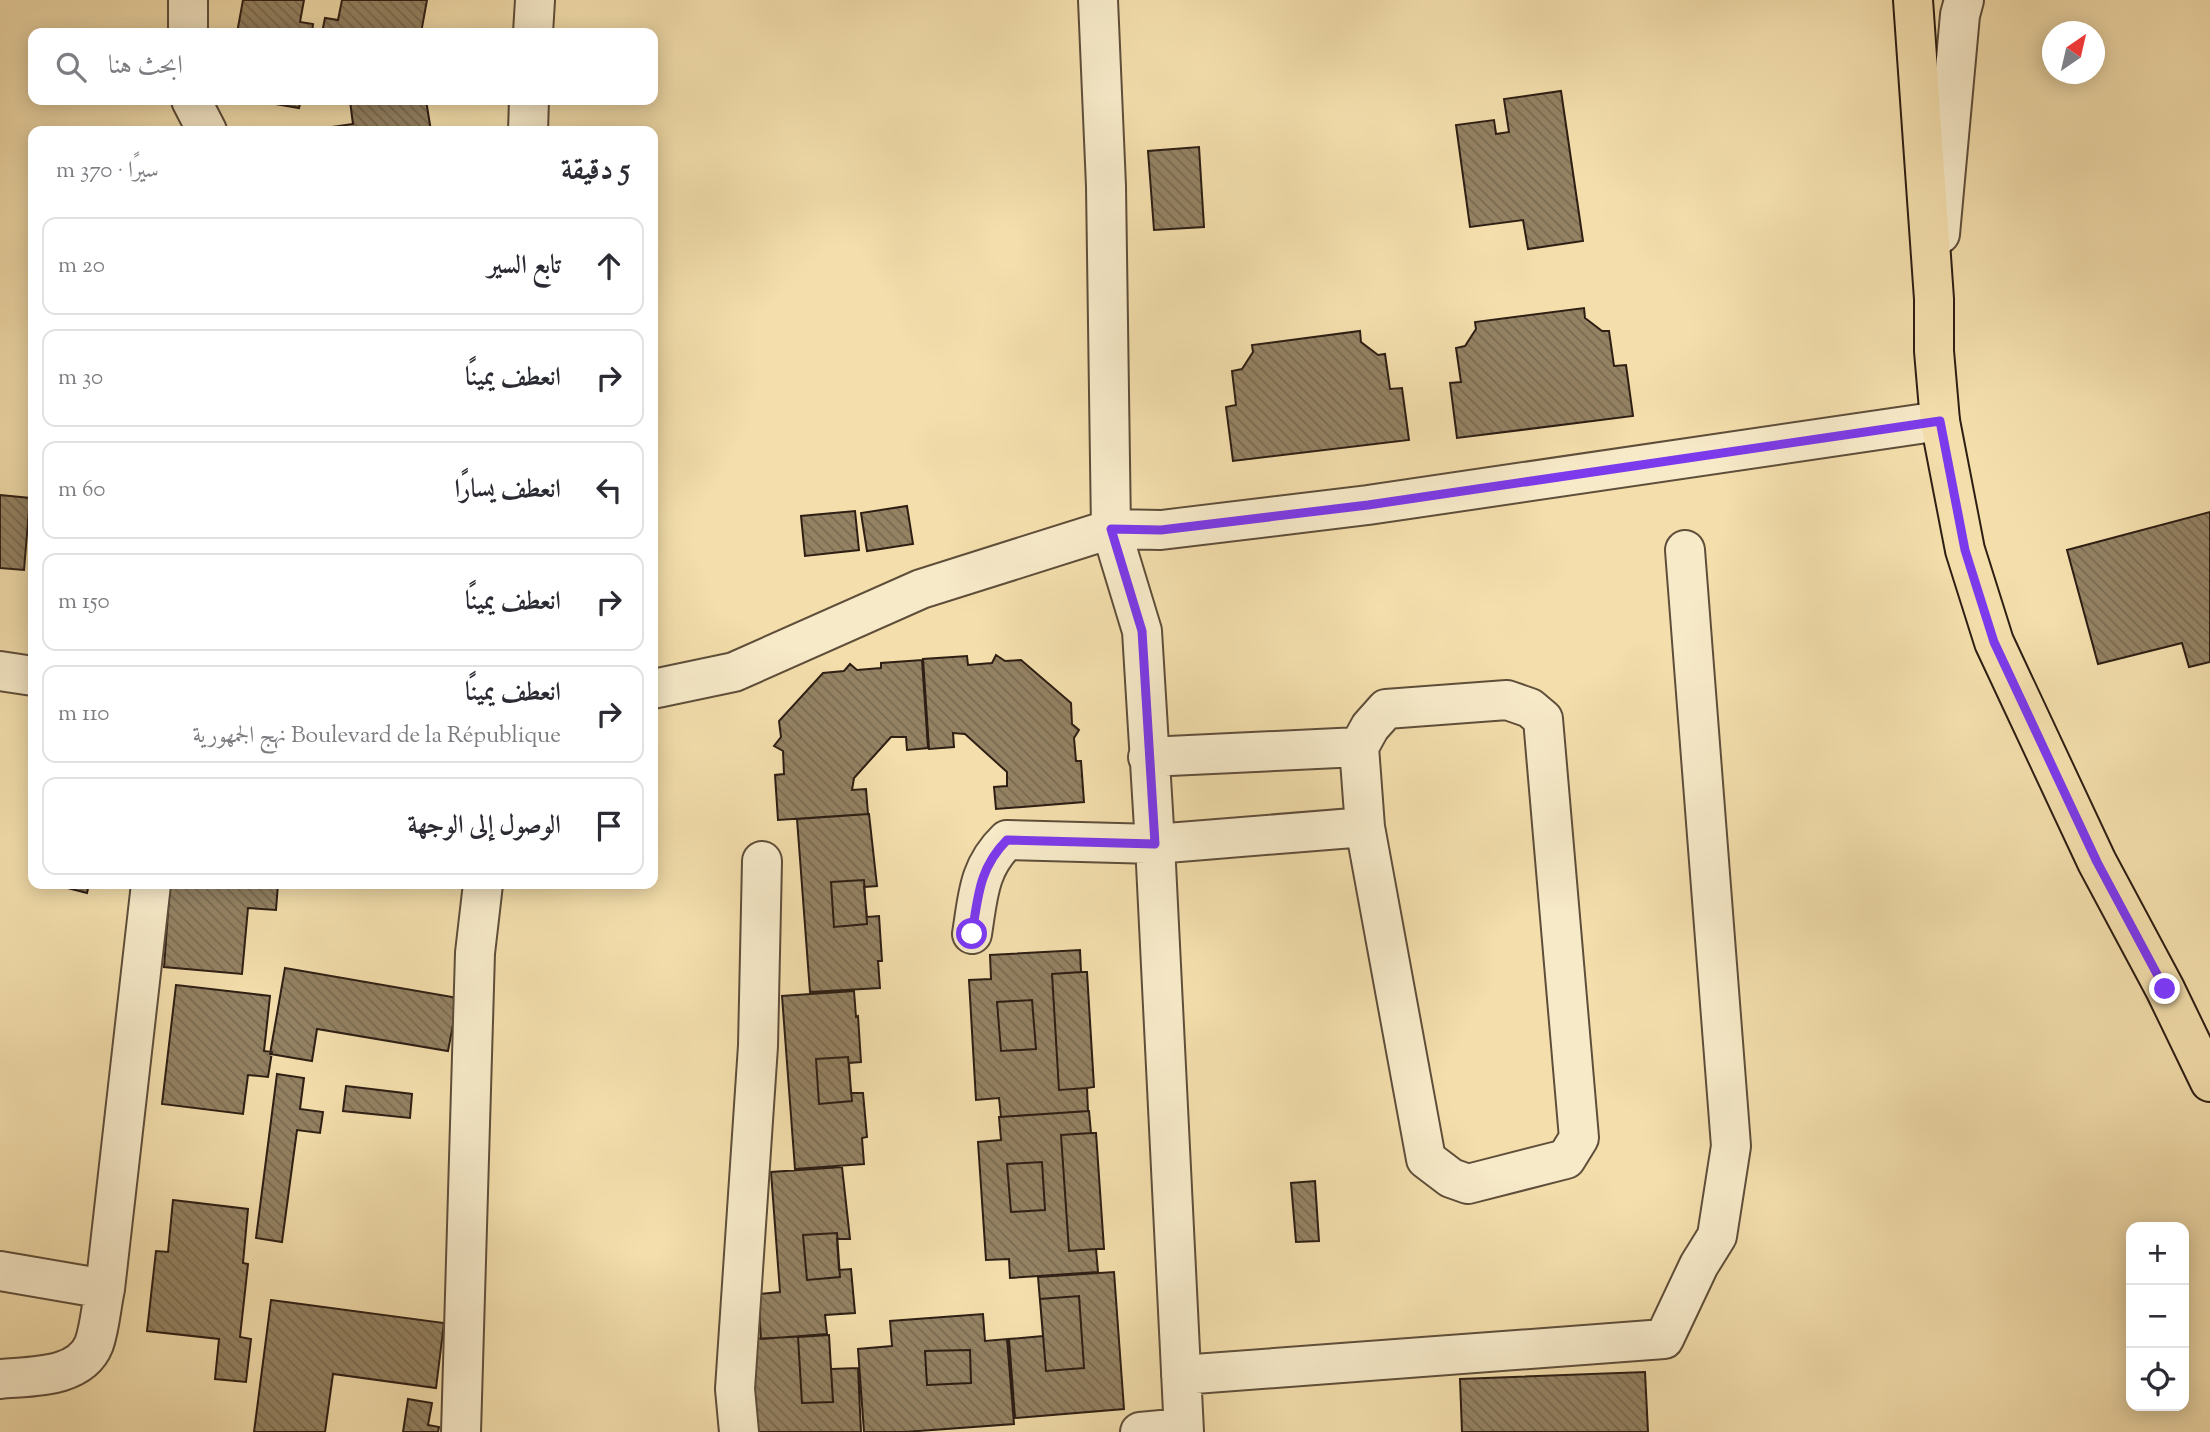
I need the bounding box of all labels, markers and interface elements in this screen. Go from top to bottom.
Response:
north arrow [2042,21,2105,84]
search box [28,28,658,105]
icon: search [52,48,90,86]
text: ابحث هنا [108,48,183,85]
text: 5 دقيقة [561,150,630,193]
text: سيرًا · 370 m [56,155,159,188]
icon: ahead [590,247,628,285]
text: تابع السير [488,248,561,285]
text: 20 m [58,250,105,283]
icon: right [590,359,628,397]
text: انعطف يمينًا [465,360,561,397]
text: 30 m [58,362,103,395]
icon: left [590,471,628,509]
text: انعطف يسارًا [454,472,561,509]
text: 60 m [58,474,106,507]
icon: right [590,583,628,621]
text: انعطف يمينًا [465,584,561,621]
text: 150 m [58,586,110,619]
text: انعطف يمينًا [465,675,561,712]
icon: right [590,695,628,733]
text: 110 m [58,698,110,731]
text: Boulevard de la République نهج الجمهورية [192,720,561,753]
icon: arrive [590,807,628,845]
text: الوصول إلى الوجهة [407,808,561,845]
route start [956,918,987,949]
route end [2149,973,2180,1004]
map controls [2126,1222,2189,1411]
button: + [2126,1222,2189,1285]
button: − [2126,1285,2189,1348]
button: locate [2126,1348,2189,1411]

